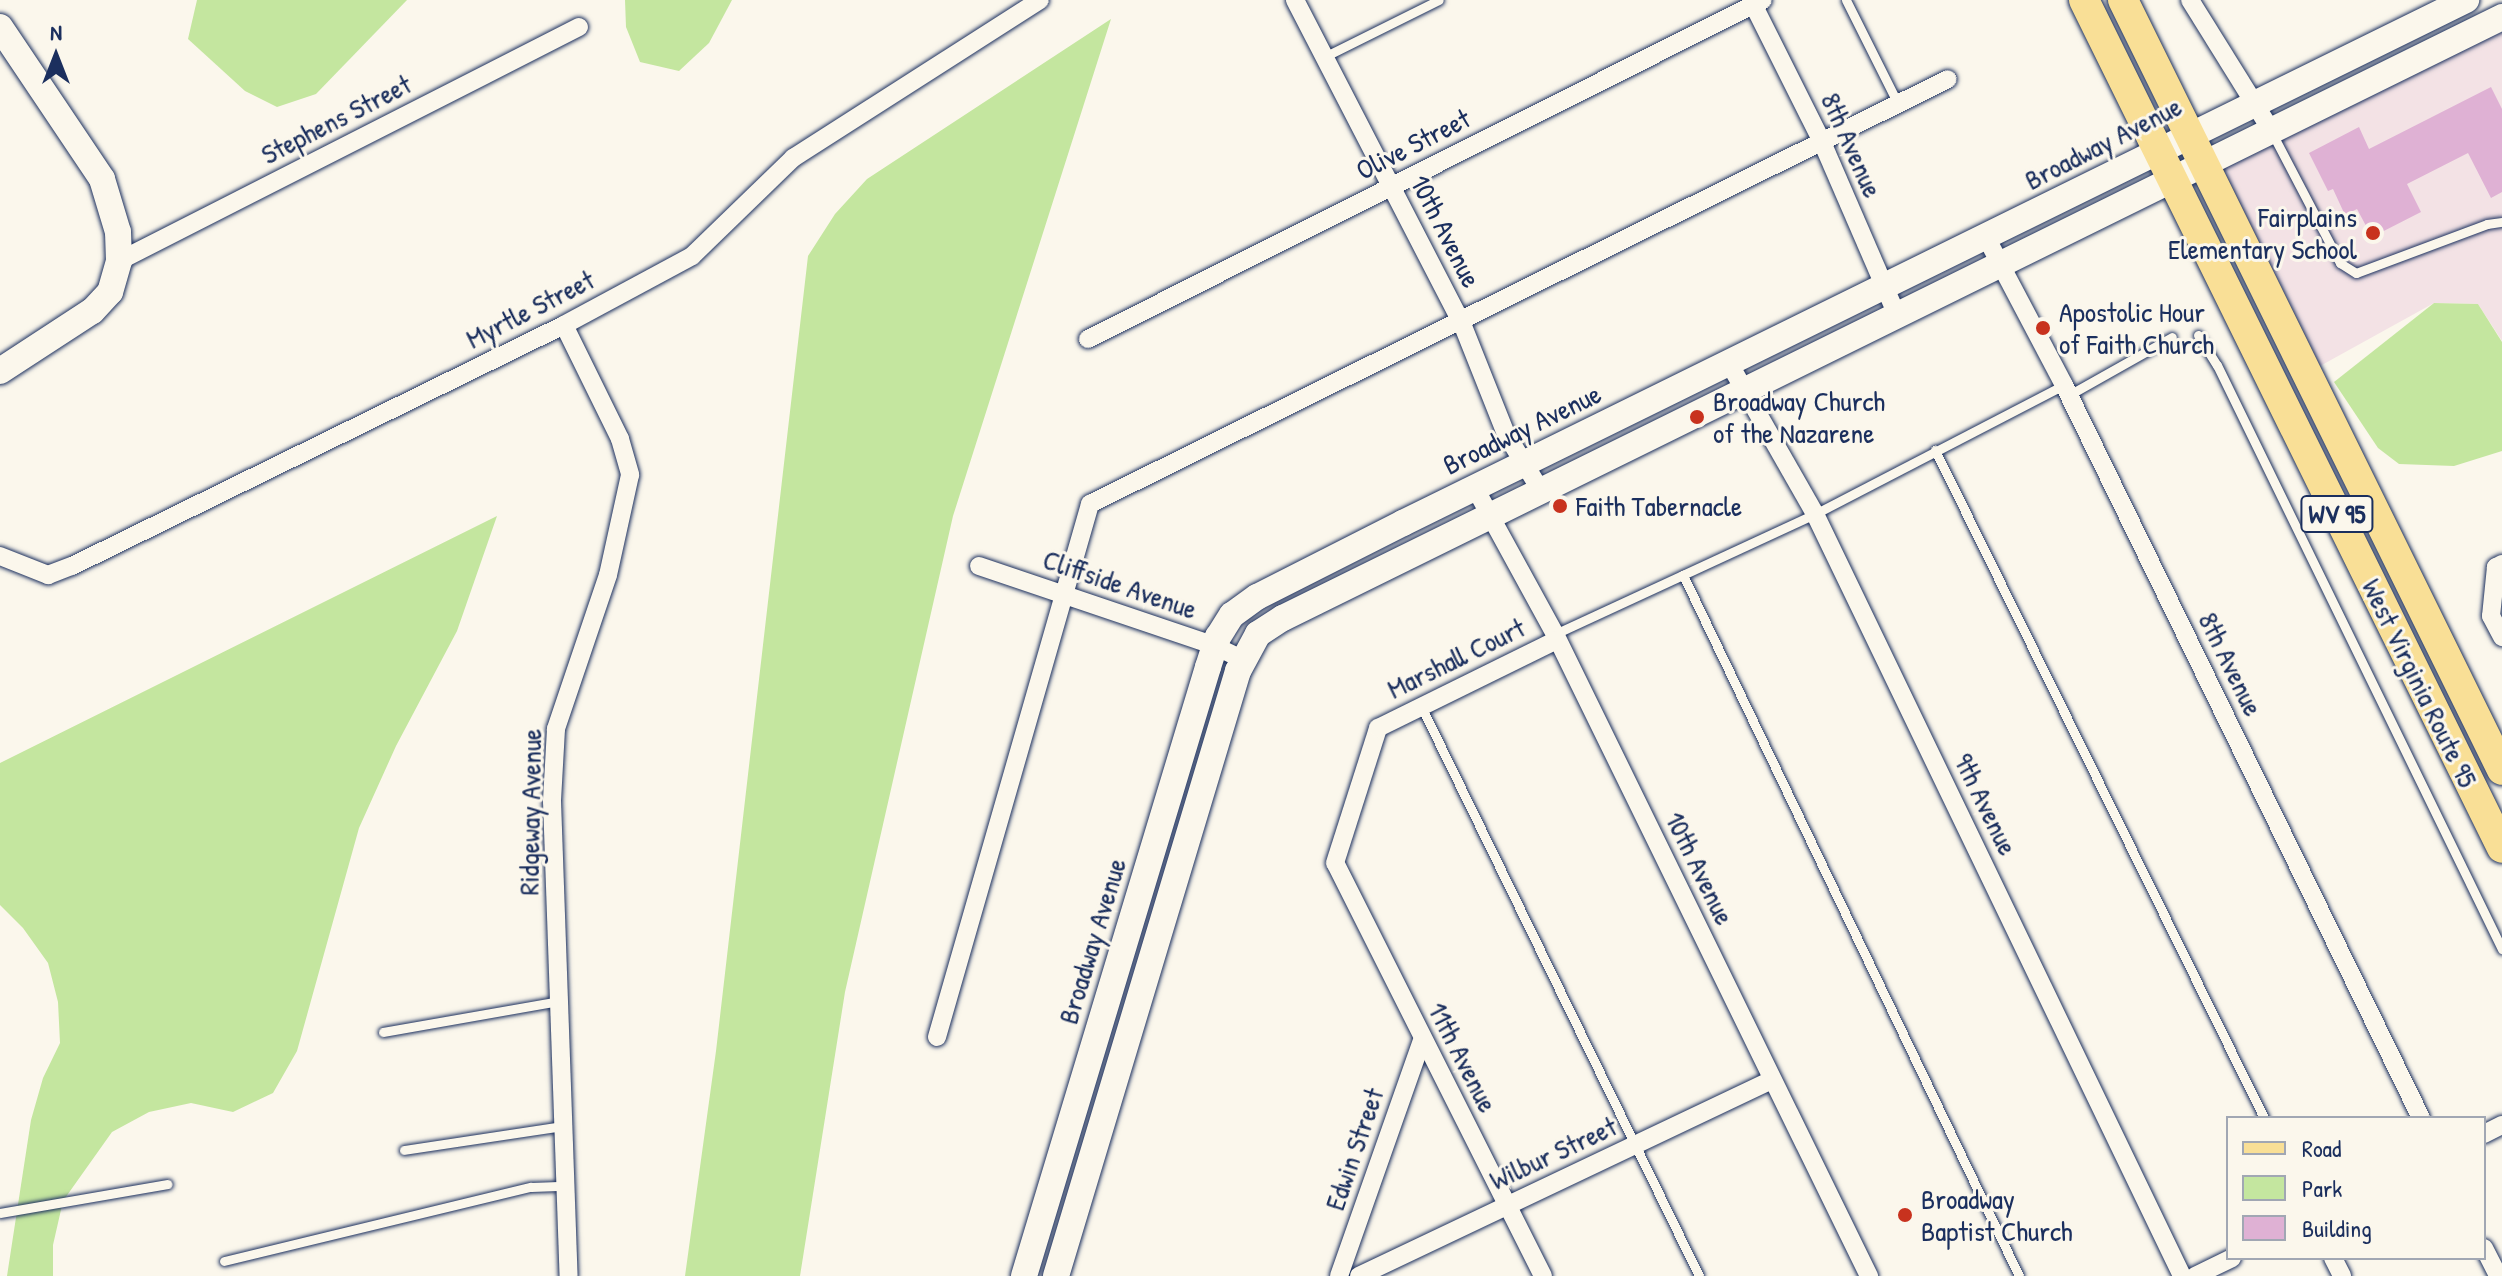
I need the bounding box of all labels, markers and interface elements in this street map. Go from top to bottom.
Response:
north arrow [16,16,96,96]
text: N [50,17,62,47]
street label: Stephens Street [255,67,417,171]
street label: 8th Avenue [1814,87,1890,203]
street label: Broadway Avenue [2019,89,2187,197]
street label: Olive Street [1350,101,1476,187]
street label: 10th Avenue [1403,169,1489,293]
place label: Fairplains Elementary School [2168,200,2357,266]
marker: Fairplains Elementary School [2364,224,2382,242]
street label: Myrtle Street [460,262,600,356]
place label: Apostolic Hour of Faith Church [2059,295,2214,361]
marker: Apostolic Hour of Faith Church [2034,319,2052,337]
street label: Broadway Avenue [1438,376,1606,482]
place label: Broadway Church of the Nazarene [1713,384,1885,450]
marker: Broadway Church of the Nazarene [1688,408,1706,426]
place label: Faith Tabernacle [1576,489,1742,523]
road number: WV 95 [2299,492,2375,536]
marker: Faith Tabernacle [1551,497,1569,515]
street label: Cliffside Avenue [1039,542,1201,626]
street label: West Virginia Route 95 [2355,573,2485,793]
street label: 8th Avenue [2192,607,2270,721]
street label: Marshall Court [1382,610,1530,706]
street label: Ridgeway Avenue [512,728,548,896]
street label: 9th Avenue [1947,748,2025,860]
street label: 10th Avenue [1658,806,1742,930]
street label: Broadway Avenue [1051,854,1133,1028]
street label: 11th Avenue [1421,996,1505,1118]
street label: Edwin Street [1317,1084,1391,1214]
street label: Wilbur Street [1484,1109,1622,1197]
legend [2226,1116,2486,1260]
text: Road [2302,1132,2341,1164]
text: Park [2302,1172,2342,1204]
place label: Broadway Baptist Church [1921,1182,2073,1248]
marker: Broadway Baptist Church [1896,1206,1914,1224]
text: Building [2302,1212,2372,1244]

